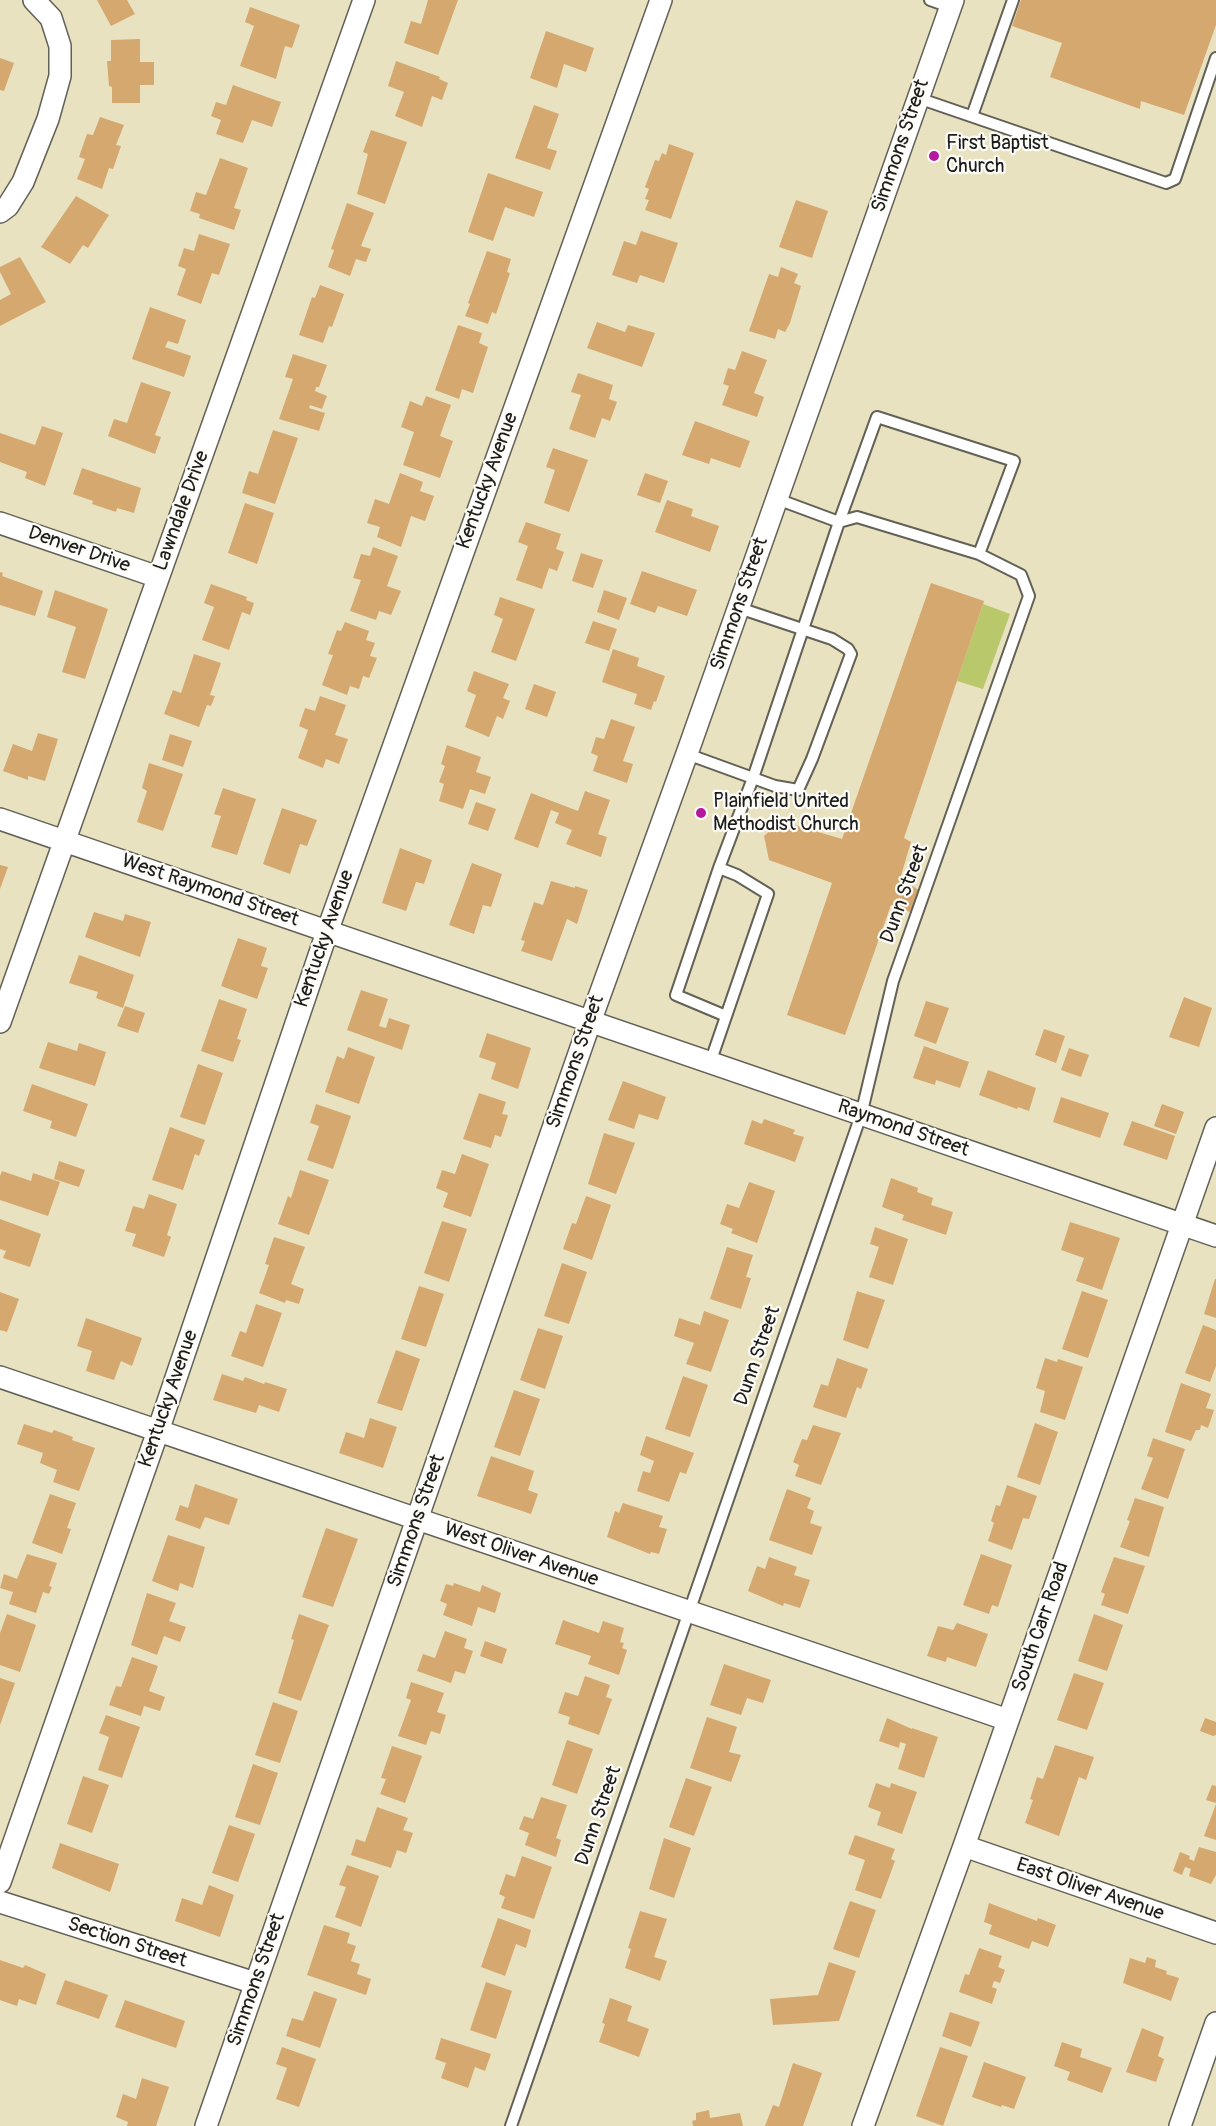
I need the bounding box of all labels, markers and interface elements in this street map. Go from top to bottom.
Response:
street label: Simmons Street [867,76,935,216]
place label: First Baptist Church [946,132,1049,179]
marker: First Baptist Church [927,149,941,163]
street label: Kentucky Avenue [452,409,524,553]
street label: Lawndale Drive [149,448,215,574]
street label: Denver Drive [25,521,133,579]
street label: Simmons Street [706,534,774,674]
place label: Plainfield United Methodist Church [713,790,859,837]
marker: Plainfield United Methodist Church [694,806,708,820]
street label: Dunn Street [876,841,934,947]
street label: West Raymond Street [118,849,302,933]
street label: Kentucky Avenue [290,867,360,1011]
street label: Simmons Street [542,992,610,1132]
street label: Raymond Street [834,1095,972,1163]
street label: Dunn Street [730,1303,786,1409]
street label: Kentucky Avenue [134,1327,204,1471]
street label: Simmons Street [383,1451,451,1591]
street label: West Oliver Avenue [441,1517,601,1593]
street label: South Carr Road [1008,1559,1074,1695]
street label: Dunn Street [571,1763,627,1869]
street label: East Oliver Avenue [1013,1854,1167,1926]
street label: Simmons Street [223,1910,291,2050]
street label: Section Street [64,1912,190,1974]

